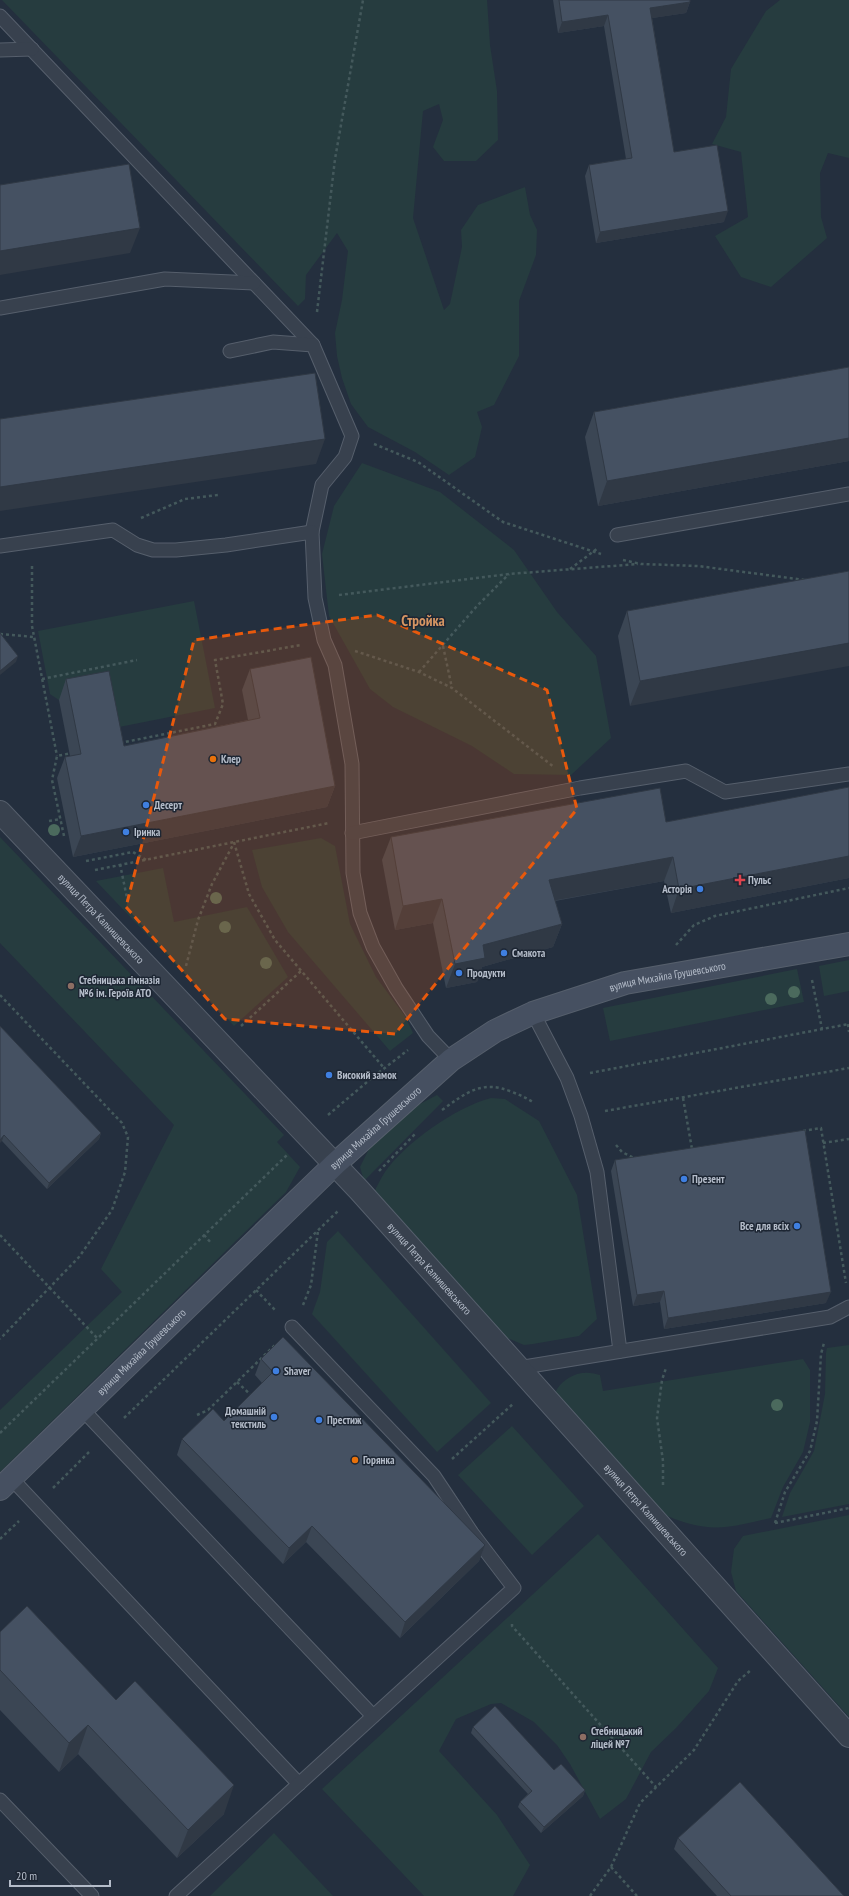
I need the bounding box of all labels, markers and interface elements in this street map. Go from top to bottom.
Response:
district label: Стройка [401,611,445,630]
place label: Клер [221,752,241,766]
marker: Клер [208,754,218,764]
place label: Десерт [154,798,182,812]
marker: Десерт [141,800,151,810]
place label: Іринка [134,825,161,839]
marker: Іринка [121,827,131,837]
street label: вулиця Петра Калнишевського [55,871,147,967]
place label: Пульс [748,873,771,887]
marker: Пульс [735,875,745,885]
place label: Асторія [661,882,692,896]
marker: Асторія [695,884,705,894]
place label: Смакота [512,946,546,960]
marker: Смакота [499,948,509,958]
street label: вулиця Михайла Грушевського [607,959,727,995]
place label: Продукти [467,966,506,980]
marker: Продукти [454,968,464,978]
place label: Стебницька гімназія №6 ім. Героїв АТО [79,973,160,1000]
marker: Стебницька гімназія №6 ім. Героїв АТО [66,981,76,991]
place label: Високий замок [337,1068,397,1082]
marker: Високий замок [324,1070,334,1080]
street label: вулиця Михайла Грушевського [327,1083,424,1172]
place label: Презент [692,1172,725,1186]
marker: Презент [679,1174,689,1184]
place label: Все для всіх [740,1219,789,1233]
street label: вулиця Петра Калнишевського [385,1220,475,1318]
marker: Все для всіх [792,1221,802,1231]
street label: вулиця Михайла Грушевського [94,1305,189,1398]
place label: Shaver [284,1364,311,1378]
marker: Shaver [271,1366,281,1376]
place label: Домашній текстиль [225,1404,266,1431]
marker: Домашній текстиль [269,1412,279,1422]
place label: Престиж [327,1413,362,1427]
marker: Престиж [314,1415,324,1425]
place label: Горянка [363,1453,395,1467]
marker: Горянка [350,1455,360,1465]
street label: вулиця Петра Калнишевського [601,1461,691,1559]
place label: Стебницький ліцей №7 [590,1724,643,1751]
marker: Стебницький ліцей №7 [578,1732,588,1742]
scale bar [10,1862,110,1888]
text: 20 m [16,1868,37,1883]

